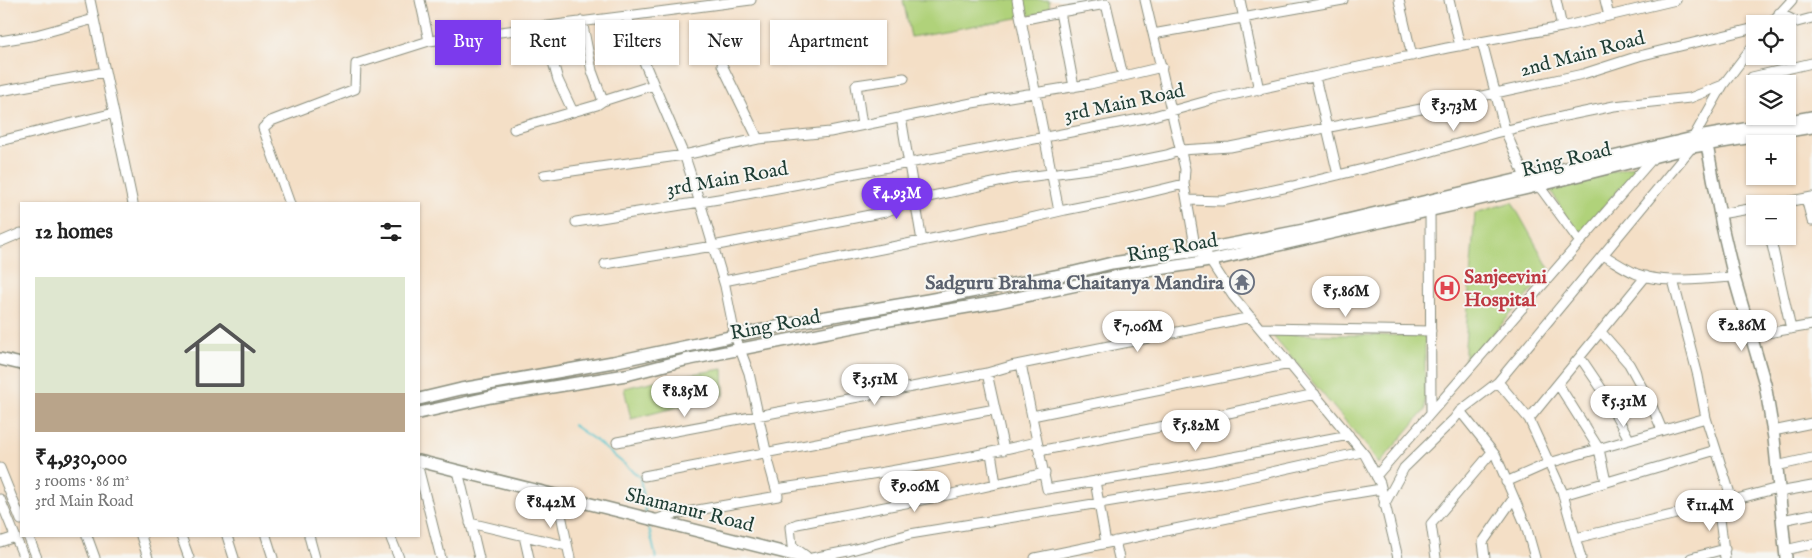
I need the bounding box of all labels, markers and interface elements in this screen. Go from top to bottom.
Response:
map controls [1746,15,1796,245]
button: locate [1746,15,1796,65]
chip: Buy [435,20,501,65]
chip: Rent [511,20,585,65]
chip: Filters [595,20,679,65]
chip: New [689,20,760,65]
chip: Apartment [770,20,887,65]
street label: 2nd Main Road [1517,26,1648,83]
button: layers [1746,75,1796,125]
street label: 3rd Main Road [1062,78,1187,128]
pin: ₹3.73M [1413,90,1495,132]
text: ₹3.73M [1431,96,1477,116]
button: + [1746,135,1796,185]
street label: Ring Road [1519,137,1614,184]
street label: 3rd Main Road [665,156,790,202]
pin: ₹4.93M [856,178,938,220]
text: ₹4.93M [873,184,921,204]
button: − [1746,195,1796,245]
icon: filters [377,218,405,246]
text: 12 homes [35,219,113,246]
street label: Ring Road [1125,228,1220,269]
place label: Sanjeevini Hospital [1464,265,1547,313]
temple icon: Sadguru Brahma Chaitanya Mandira [1229,269,1255,295]
place label: Sadguru Brahma Chaitanya Mandira [925,271,1224,296]
hospital icon: Sanjeevini Hospital [1434,275,1460,301]
pin: ₹5.86M [1305,276,1387,318]
text: ₹5.86M [1323,282,1369,302]
street label: Ring Road [728,304,823,346]
icon: home [175,310,265,400]
pin: ₹7.06M [1097,310,1179,353]
pin: ₹2.86M [1701,310,1783,352]
text: ₹2.86M [1718,316,1766,336]
text: ₹7.06M [1113,317,1163,337]
pin: ₹3.51M [834,364,916,406]
text: ₹3.51M [852,370,898,390]
pin: ₹8.85M [644,376,726,418]
text: ₹8.85M [662,382,708,402]
pin: ₹5.31M [1583,386,1665,428]
text: ₹5.31M [1601,392,1647,412]
pin: ₹5.82M [1155,410,1237,452]
text: ₹5.82M [1172,416,1220,436]
text: ₹4,930,000 [35,445,127,472]
pin: ₹9.06M [874,470,956,513]
text: 3 rooms · 86 m² [35,472,129,492]
text: ₹9.06M [890,477,940,497]
street label: Shamanur Road [623,482,757,539]
pin: ₹8.42M [510,486,592,529]
pin: ₹11.4M [1669,490,1751,532]
text: 3rd Main Road [35,492,133,512]
text: ₹8.42M [526,493,576,513]
text: ₹11.4M [1686,496,1734,516]

